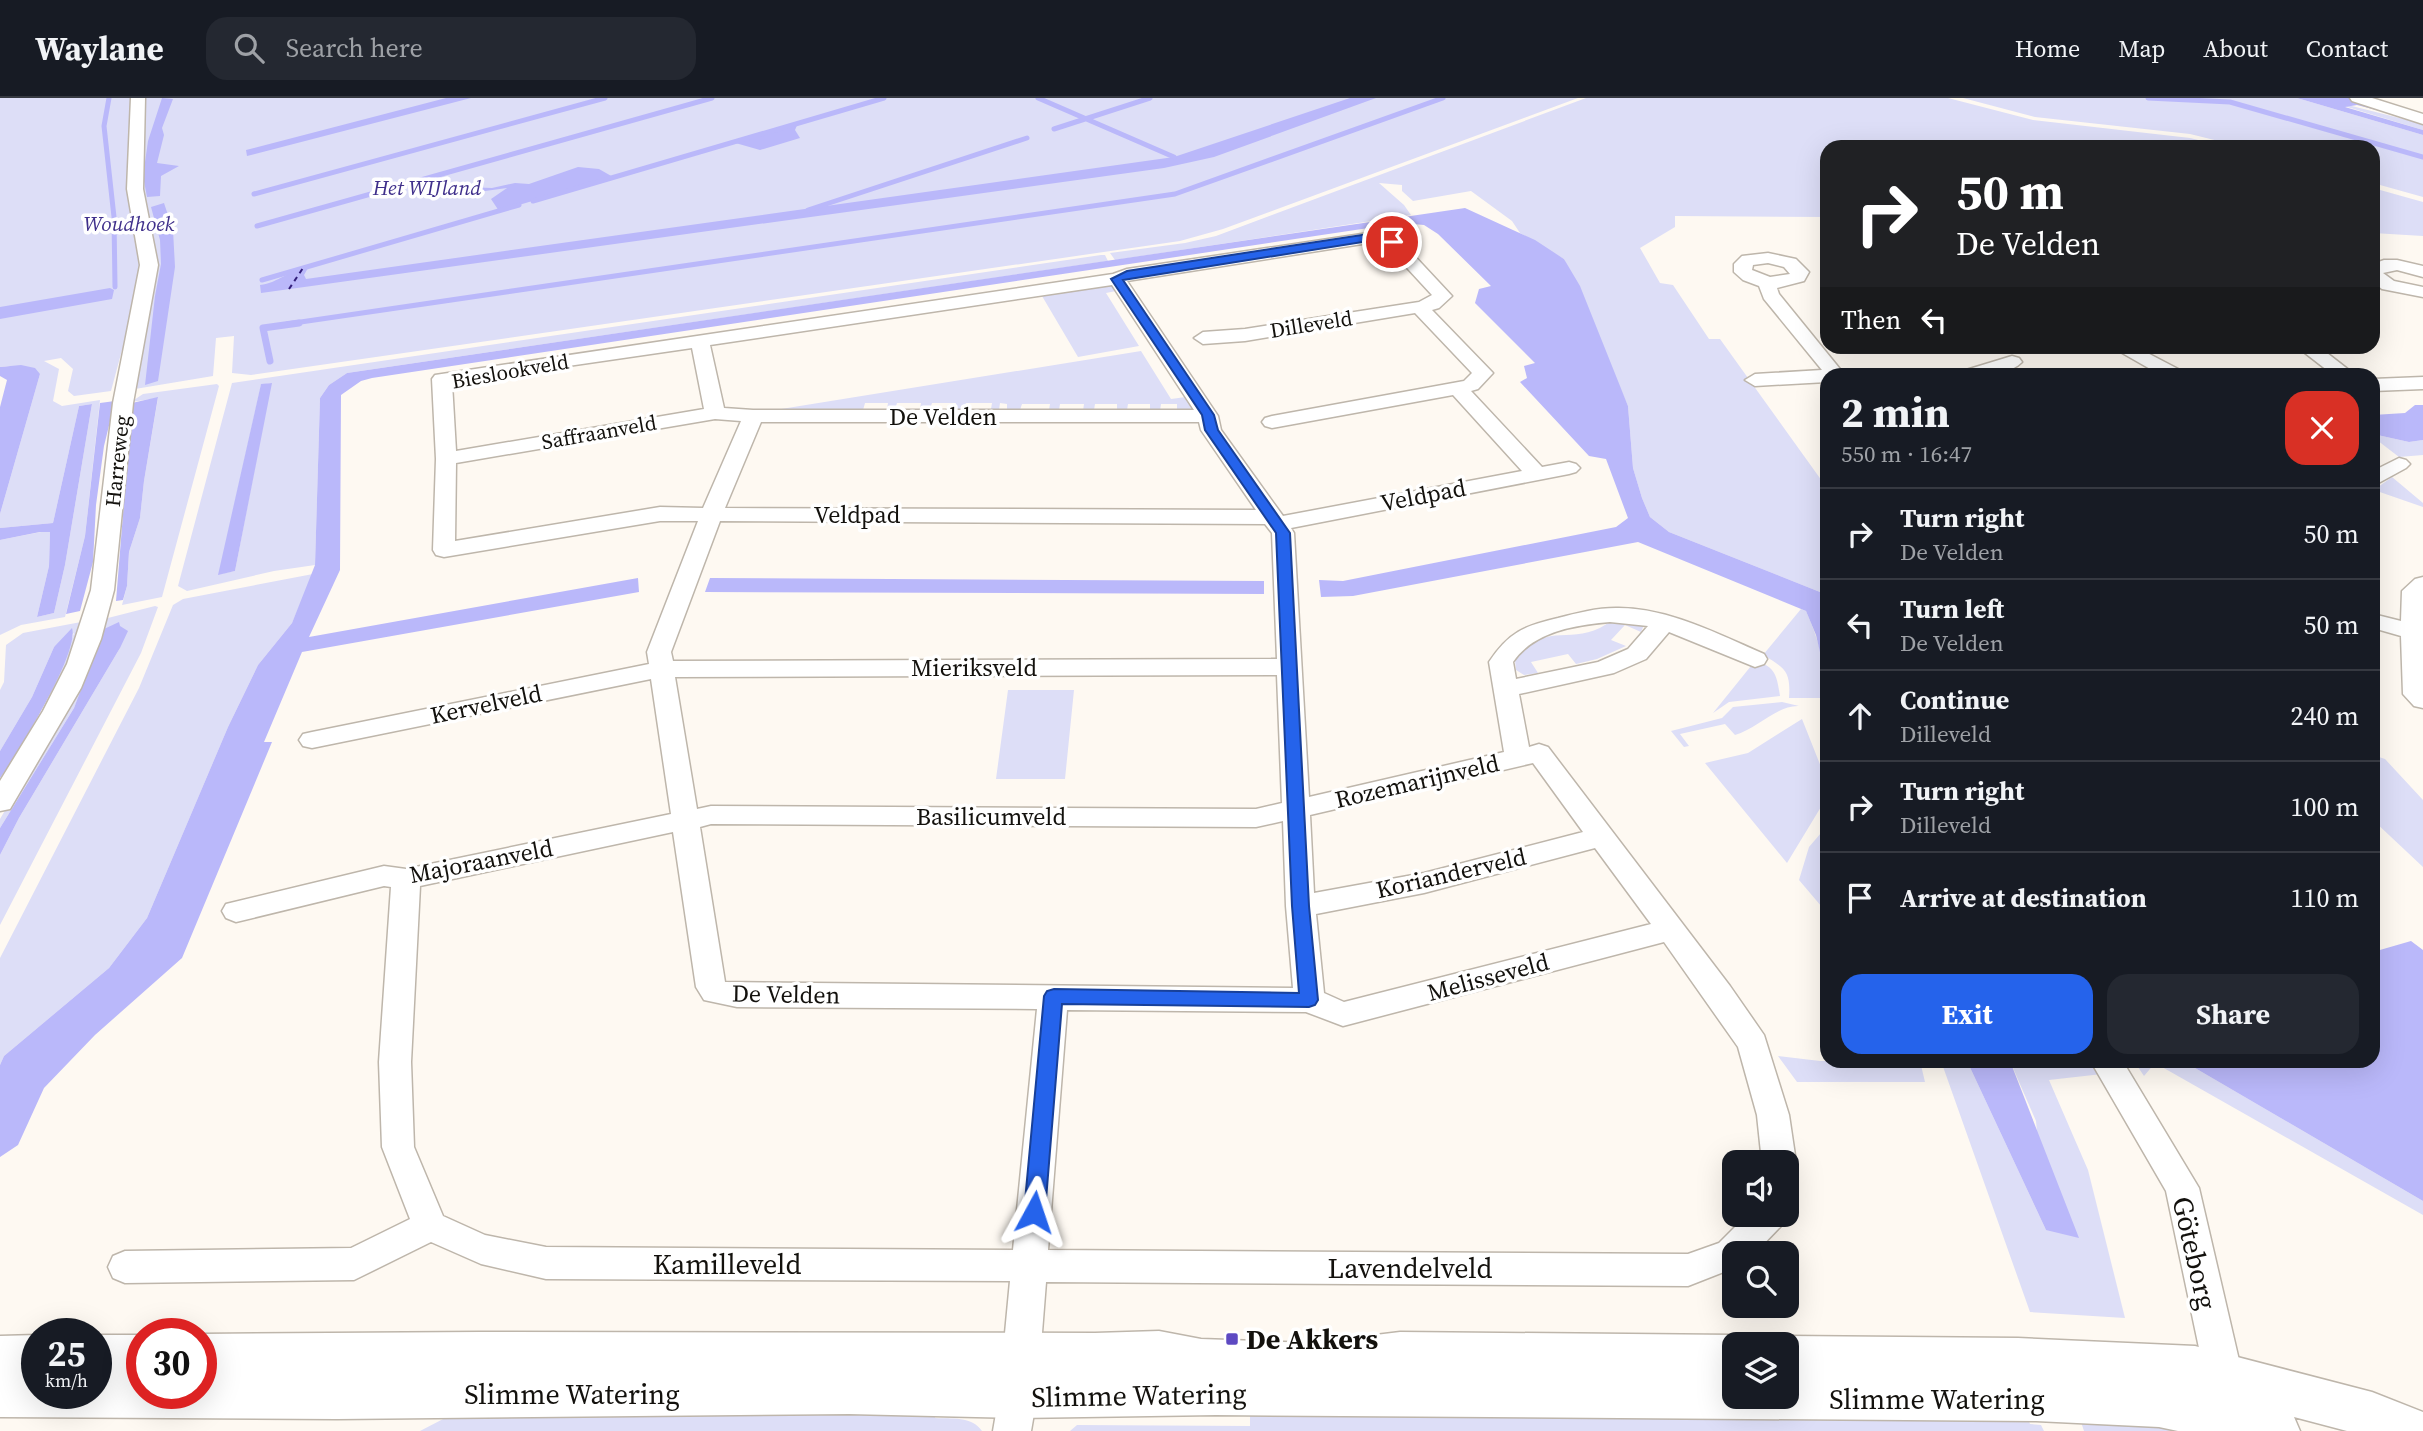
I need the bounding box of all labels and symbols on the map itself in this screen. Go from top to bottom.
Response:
park label: Het WIJland [372,173,481,202]
park label: Woudhoek [84,209,175,238]
pin [1362,212,1422,272]
street label: Dilleveld [1268,303,1354,345]
street label: Bieslookveld [449,346,571,396]
street label: De Velden [889,400,997,433]
street label: Saffraanveld [539,408,659,456]
street label: Harreweg [98,414,136,508]
street label: Veldpad [1377,470,1469,519]
street label: Veldpad [814,498,901,531]
street label: Mieriksveld [911,651,1037,684]
street label: Kervelveld [427,676,545,732]
street label: Rozemarijnveld [1332,746,1503,816]
street label: Basilicumveld [916,800,1066,833]
street label: Majoraanveld [406,831,556,891]
street label: Korianderveld [1373,840,1530,906]
street label: Melisseveld [1423,945,1553,1009]
street label: De Velden [732,977,840,1011]
position arrow [997,1175,1071,1249]
street label: Göteborg [2164,1193,2226,1313]
street label: Kamilleveld [653,1245,801,1283]
street label: Lavendelveld [1328,1249,1493,1287]
speed limit sign: 30 [126,1318,217,1409]
place label: De Akkers [1246,1320,1378,1358]
marker: De Akkers [1224,1331,1240,1347]
street label: Slimme Watering [1031,1374,1247,1416]
street label: Slimme Watering [464,1375,680,1413]
street label: Slimme Watering [1829,1380,2045,1418]

